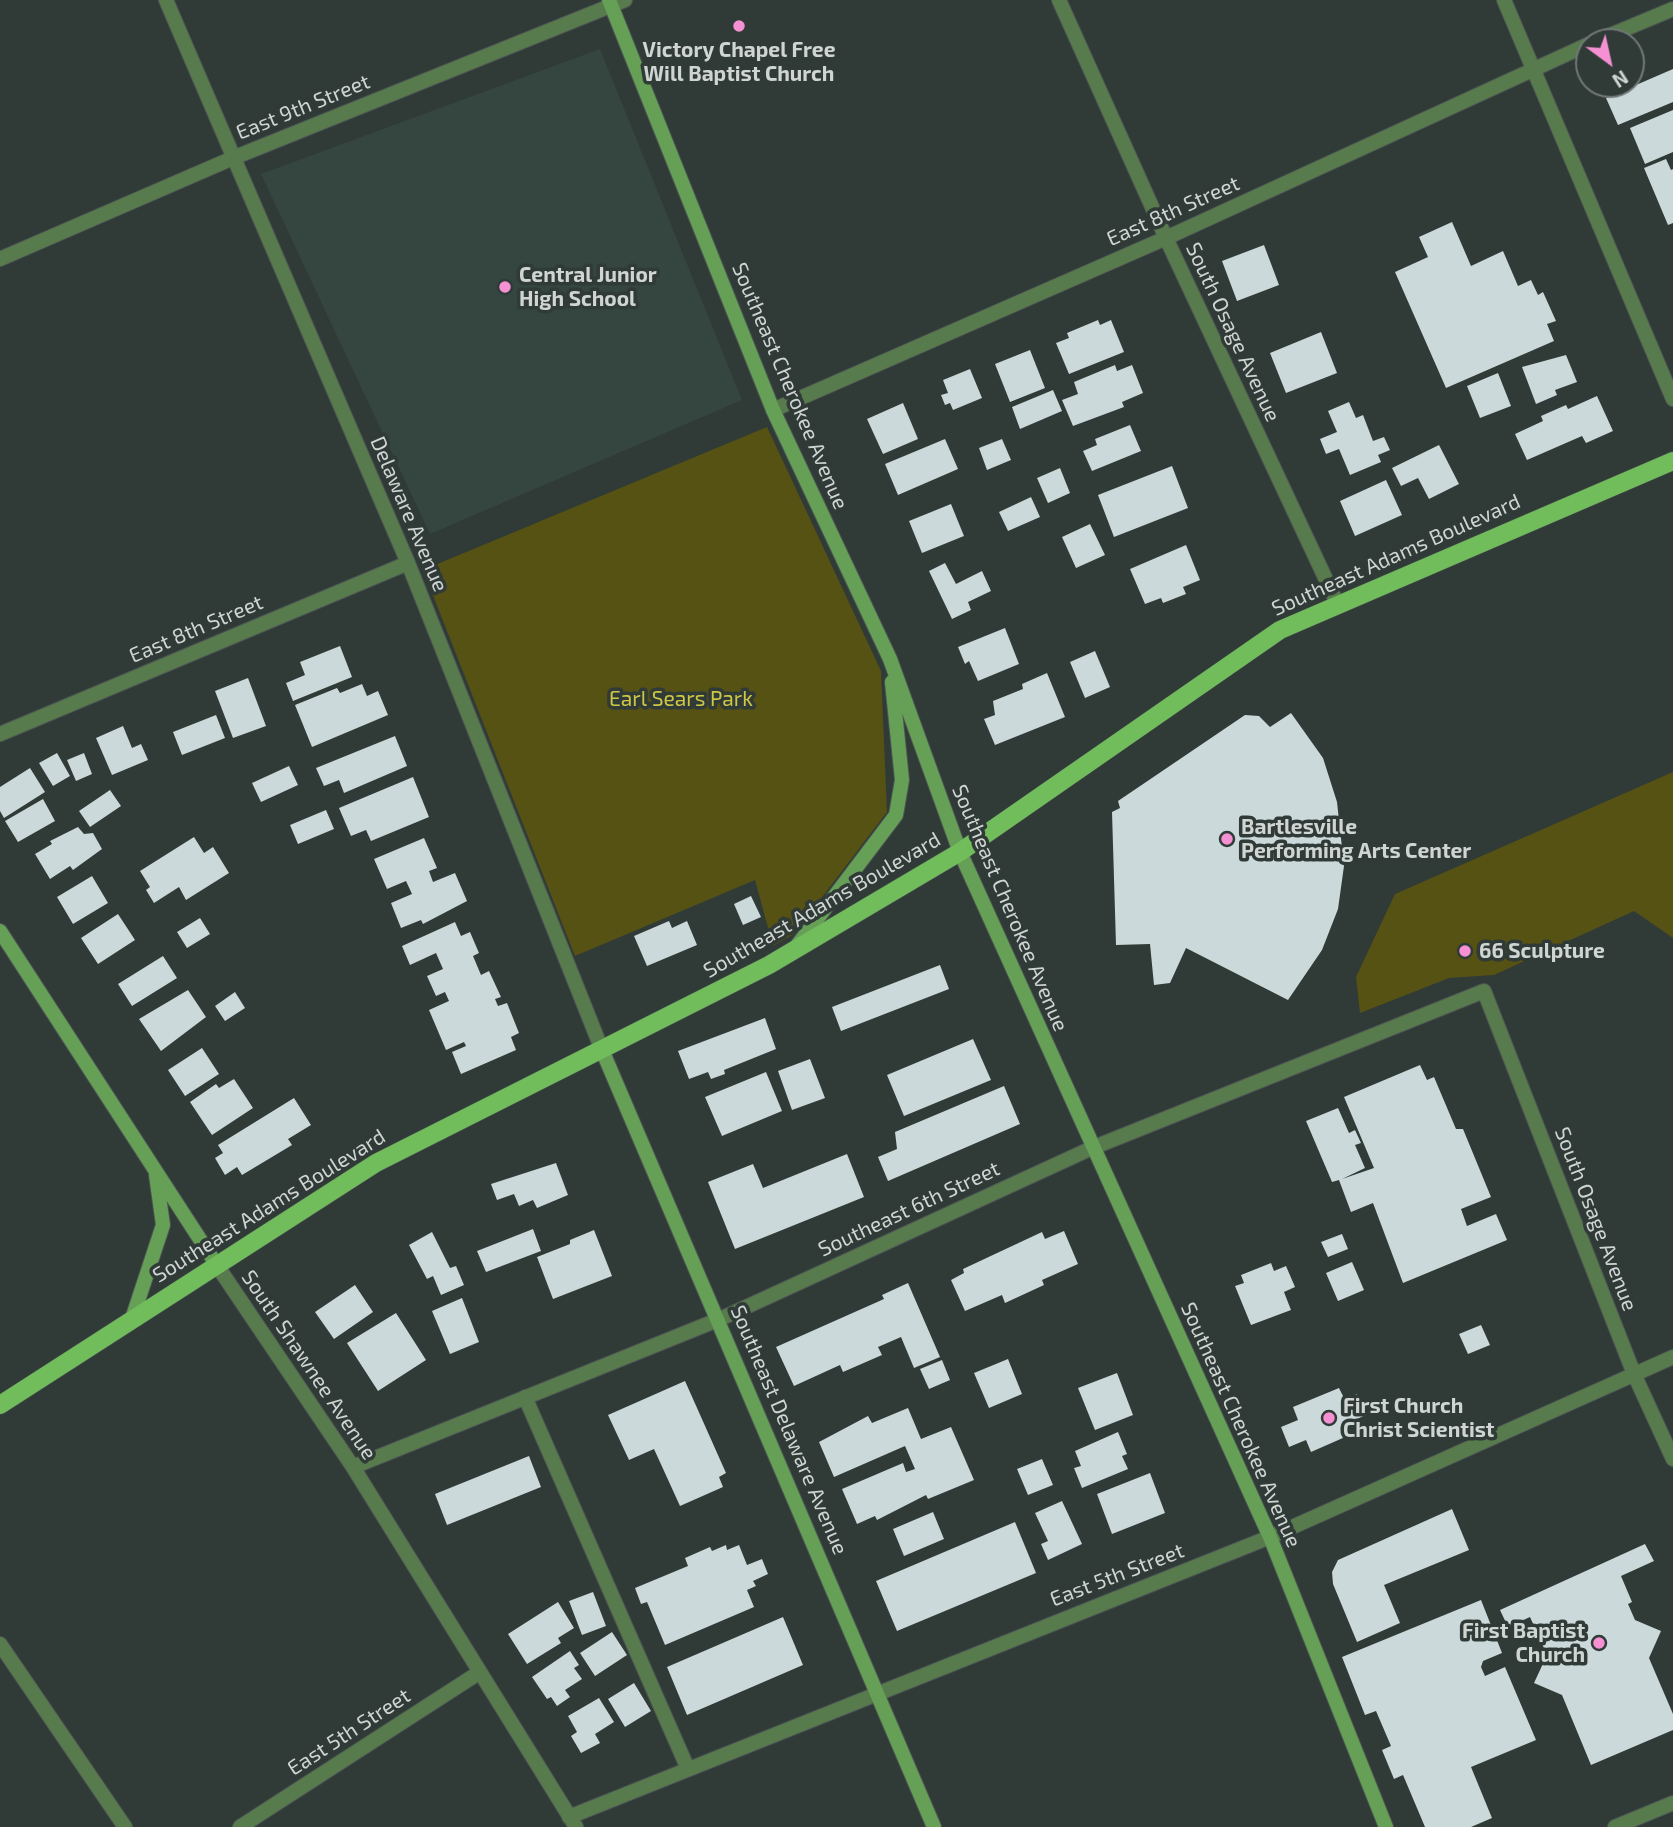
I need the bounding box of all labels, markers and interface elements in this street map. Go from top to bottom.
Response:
marker: Victory Chapel Free Will Baptist Church [731,18,747,34]
north arrow [1575,28,1645,98]
place label: Victory Chapel Free Will Baptist Church [642,37,836,87]
text: N [1609,66,1633,93]
street label: East 9th Street [232,69,374,145]
street label: East 8th Street [1103,170,1243,252]
street label: South Osage Avenue [1180,238,1286,426]
street label: Southeast Cherokee Avenue [727,259,853,513]
place label: Central Junior High School [519,262,657,312]
marker: Central Junior High School [497,279,513,295]
street label: Delaware Avenue [365,433,453,595]
street label: Southeast Adams Boulevard [1268,489,1524,621]
street label: East 8th Street [125,590,267,668]
park label: Earl Sears Park [609,686,753,712]
street label: Southeast Cherokee Avenue [947,781,1073,1035]
place label: Bartlesville Performing Arts Center [1241,814,1471,864]
street label: Southeast Adams Boulevard [699,827,945,983]
marker: Bartlesville Performing Arts Center [1219,831,1235,847]
place label: 66 Sculpture [1479,938,1605,964]
marker: 66 Sculpture [1457,943,1473,959]
street label: Southeast Adams Boulevard [148,1124,390,1288]
street label: South Osage Avenue [1549,1124,1643,1314]
street label: Southeast 6th Street [814,1156,1004,1262]
street label: South Shawnee Avenue [236,1265,382,1465]
street label: Southeast Cherokee Avenue [1175,1299,1307,1551]
street label: Southeast Delaware Avenue [725,1302,853,1558]
place label: First Church Christ Scientist [1343,1393,1494,1443]
marker: First Church Christ Scientist [1321,1410,1337,1426]
street label: East 5th Street [1047,1538,1187,1612]
place label: First Baptist Church [1462,1618,1585,1668]
marker: First Baptist Church [1591,1635,1607,1651]
street label: East 5th Street [283,1683,415,1781]

